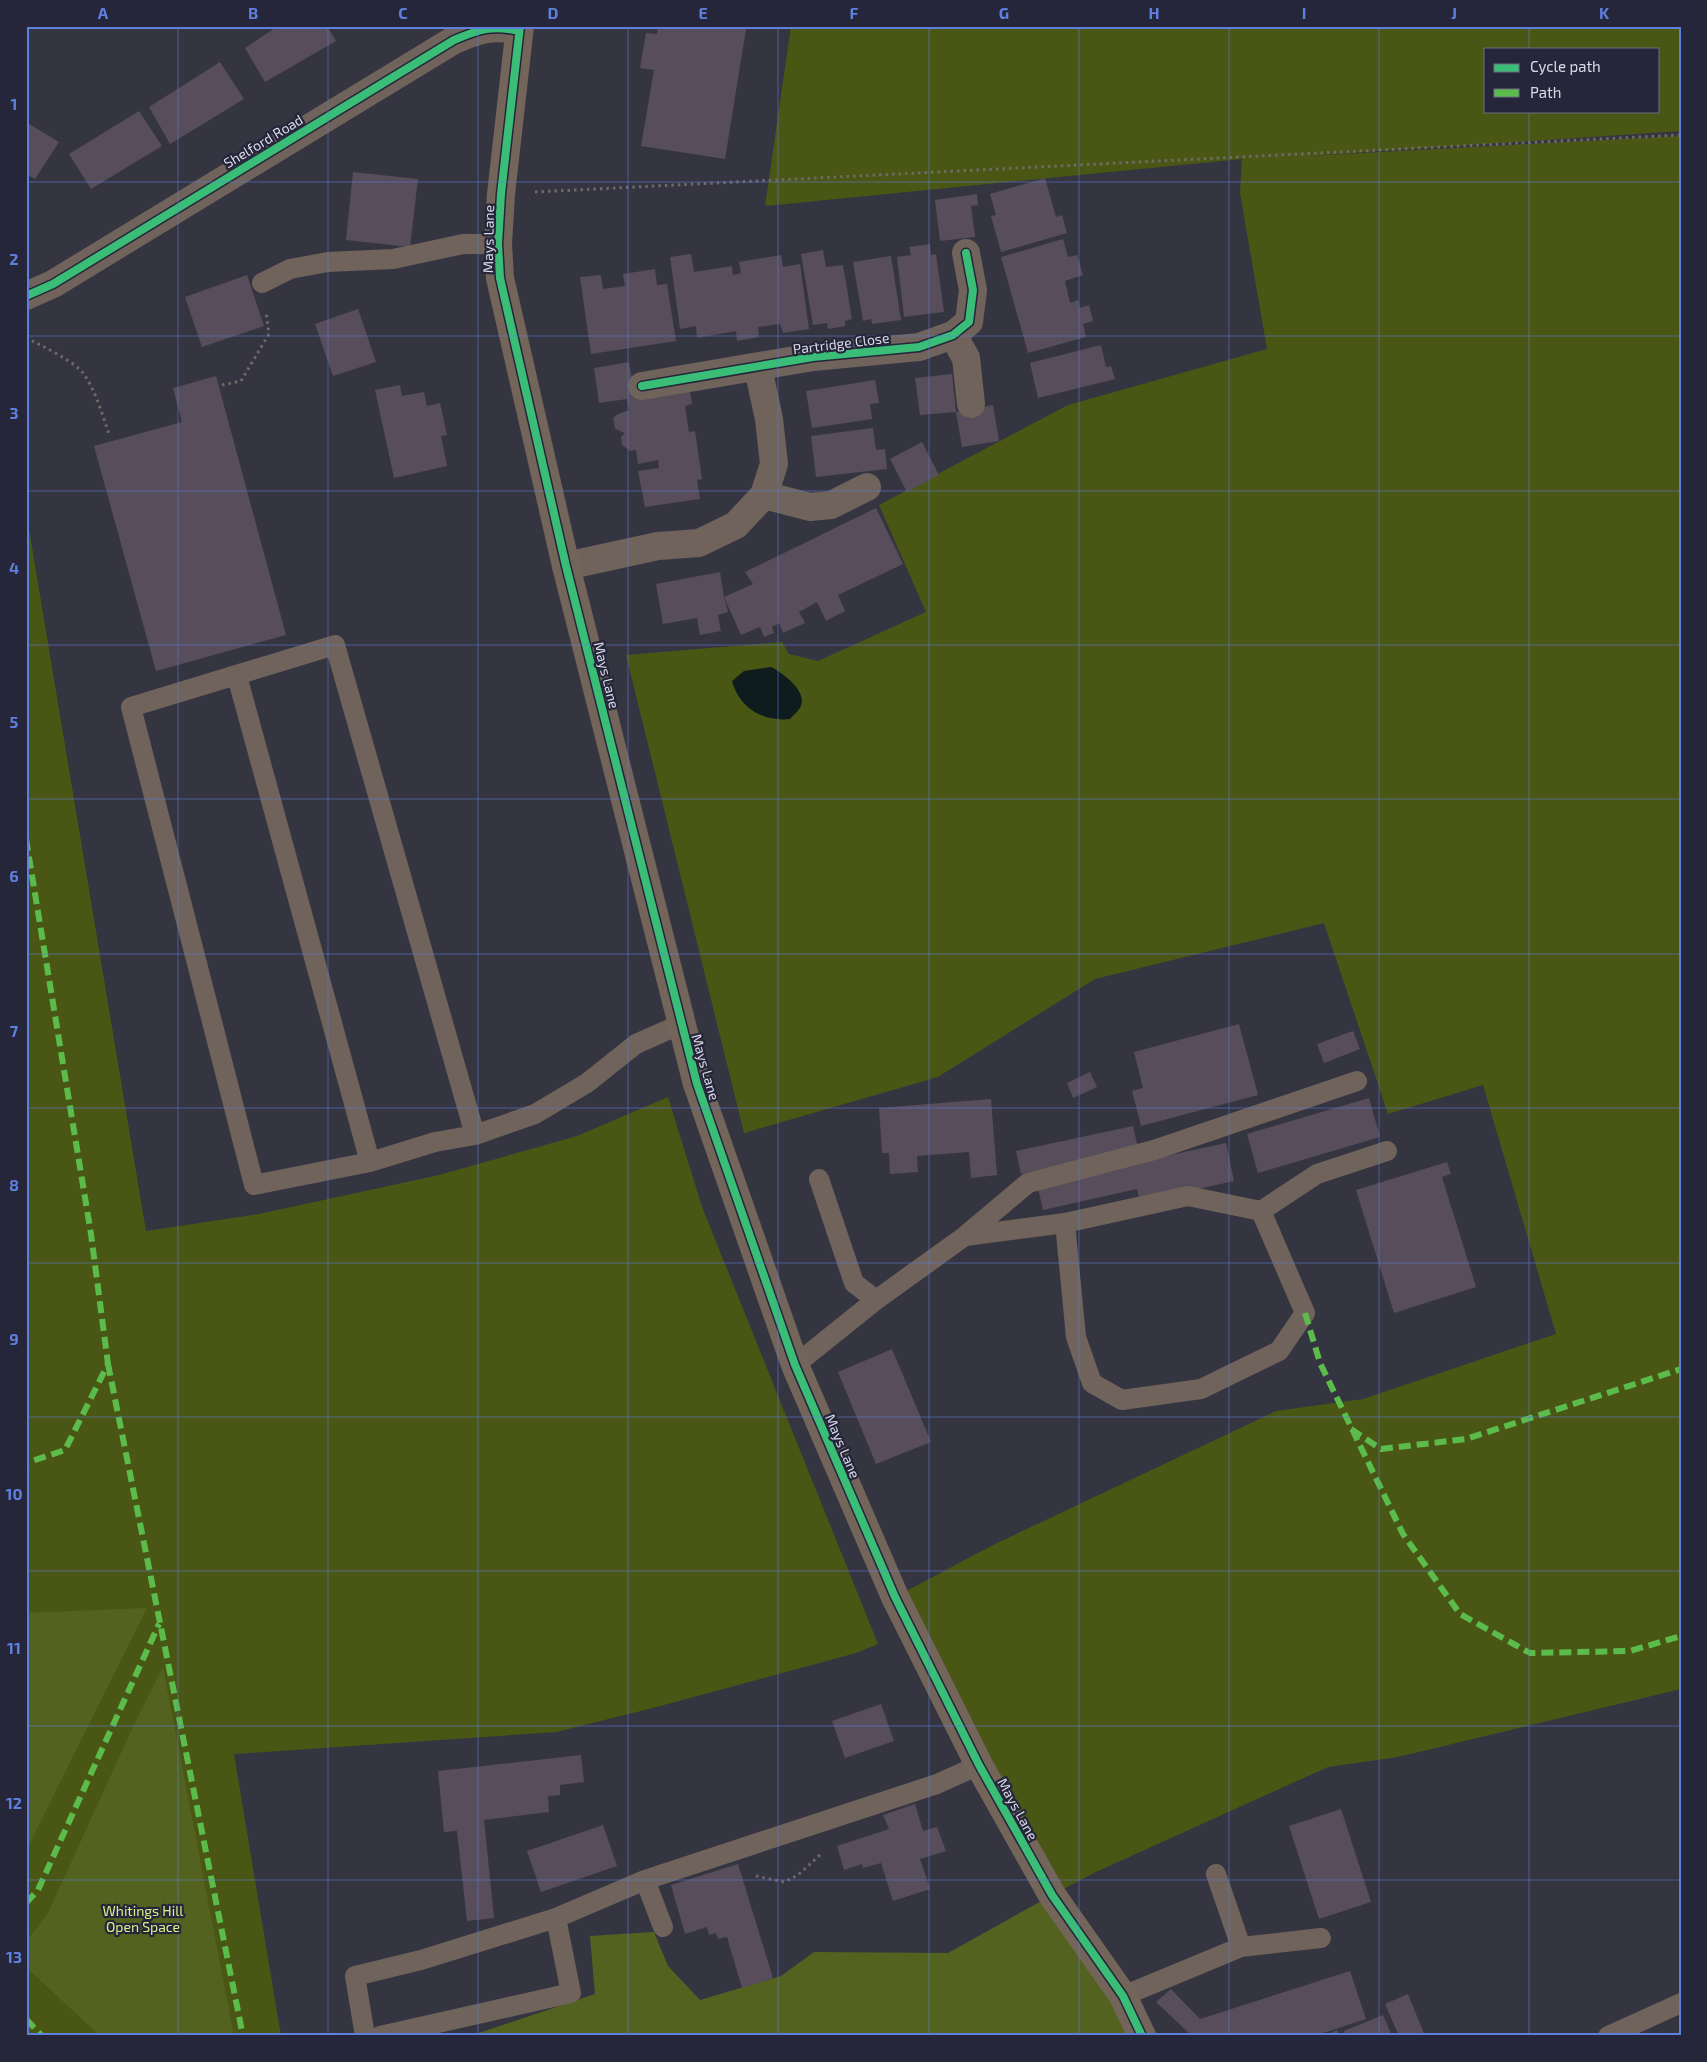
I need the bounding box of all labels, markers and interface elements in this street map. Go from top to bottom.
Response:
text: A [98,3,109,22]
text: B [248,3,258,22]
text: C [398,3,408,22]
text: D [548,3,559,22]
text: E [698,3,708,22]
text: F [850,3,859,22]
text: G [999,3,1009,22]
text: H [1148,3,1160,22]
text: I [1302,3,1306,22]
text: J [1451,3,1457,22]
text: K [1599,3,1610,22]
legend [1484,48,1660,112]
text: Cycle path [1530,57,1601,75]
text: Path [1530,83,1561,101]
text: 1 [11,94,17,113]
street label: Shelford Road [220,111,306,171]
street label: Mays Lane [479,205,497,273]
text: 2 [9,249,19,268]
street label: Partridge Close [792,329,890,357]
text: 3 [9,403,19,422]
text: 4 [9,558,19,577]
street label: Mays Lane [591,640,623,710]
text: 5 [10,712,19,731]
text: 6 [9,866,19,885]
text: 7 [10,1021,19,1040]
street label: Mays Lane [688,1032,724,1102]
text: 8 [9,1175,19,1194]
text: 9 [9,1329,19,1348]
street label: Mays Lane [822,1411,864,1481]
text: 10 [5,1484,23,1503]
text: 11 [7,1638,21,1657]
street label: Mays Lane [994,1775,1042,1843]
text: 12 [6,1793,22,1812]
park label: Whitings Hill Open Space [102,1902,184,1935]
text: 13 [6,1947,22,1966]

